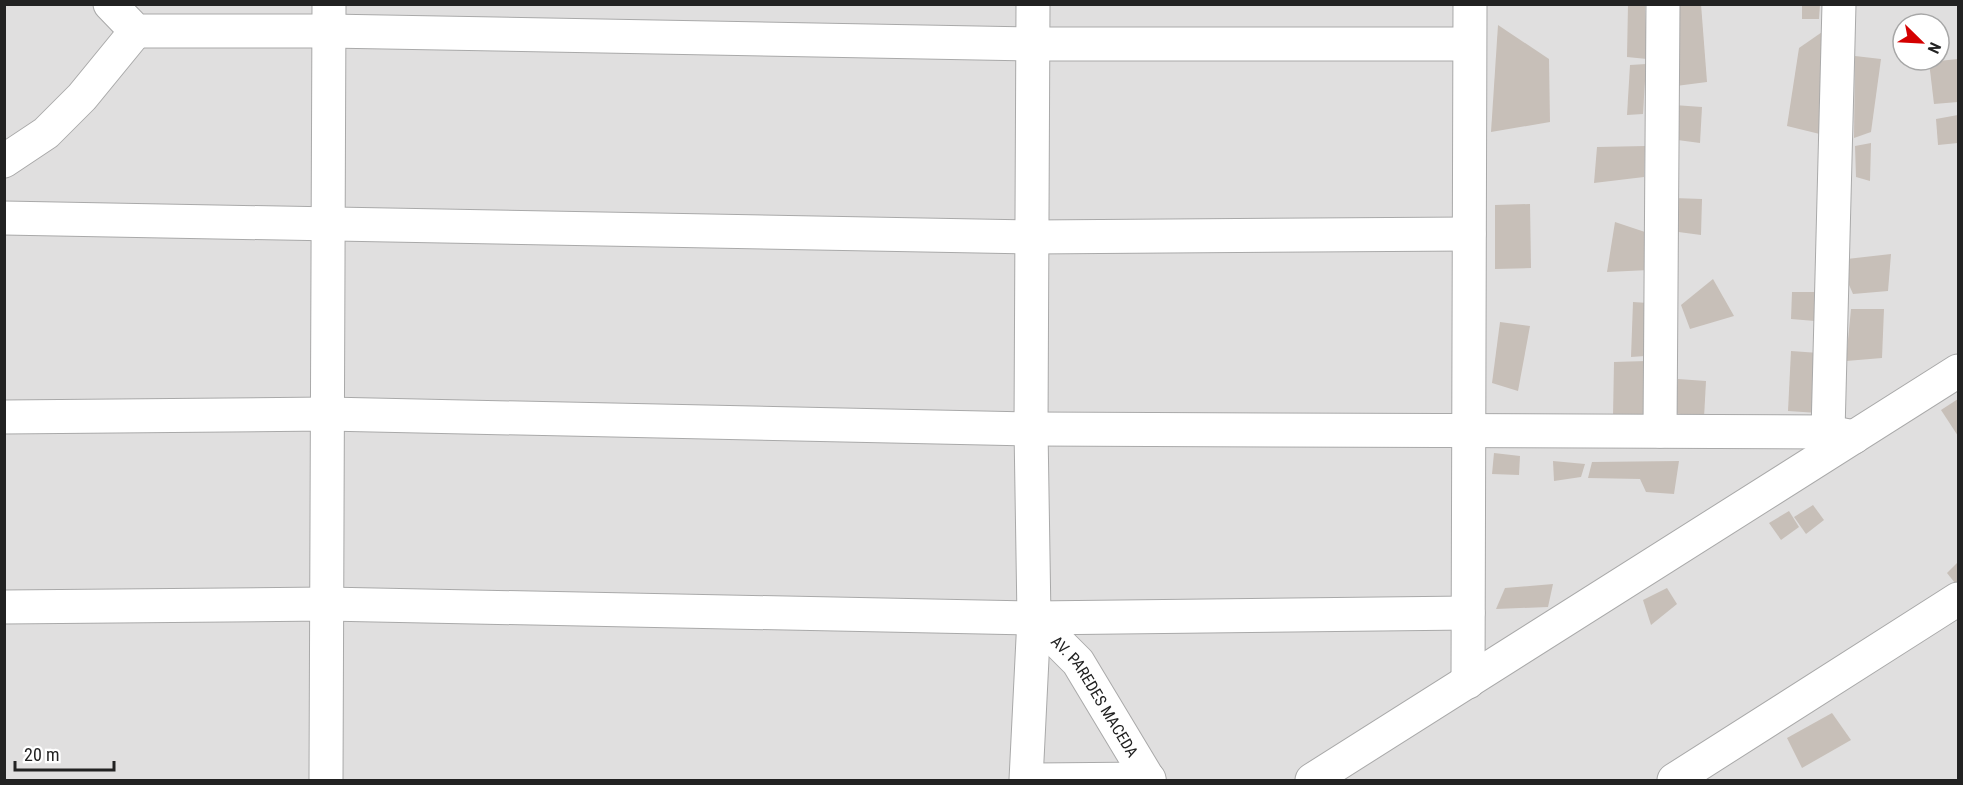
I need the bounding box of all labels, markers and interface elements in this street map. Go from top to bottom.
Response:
north arrow [1891,12,1951,72]
text: N [1924,40,1945,56]
street label: AV. PAREDES MACEDA [1048,632,1142,760]
scale bar [15,734,114,772]
text: 20 m [24,744,59,765]

